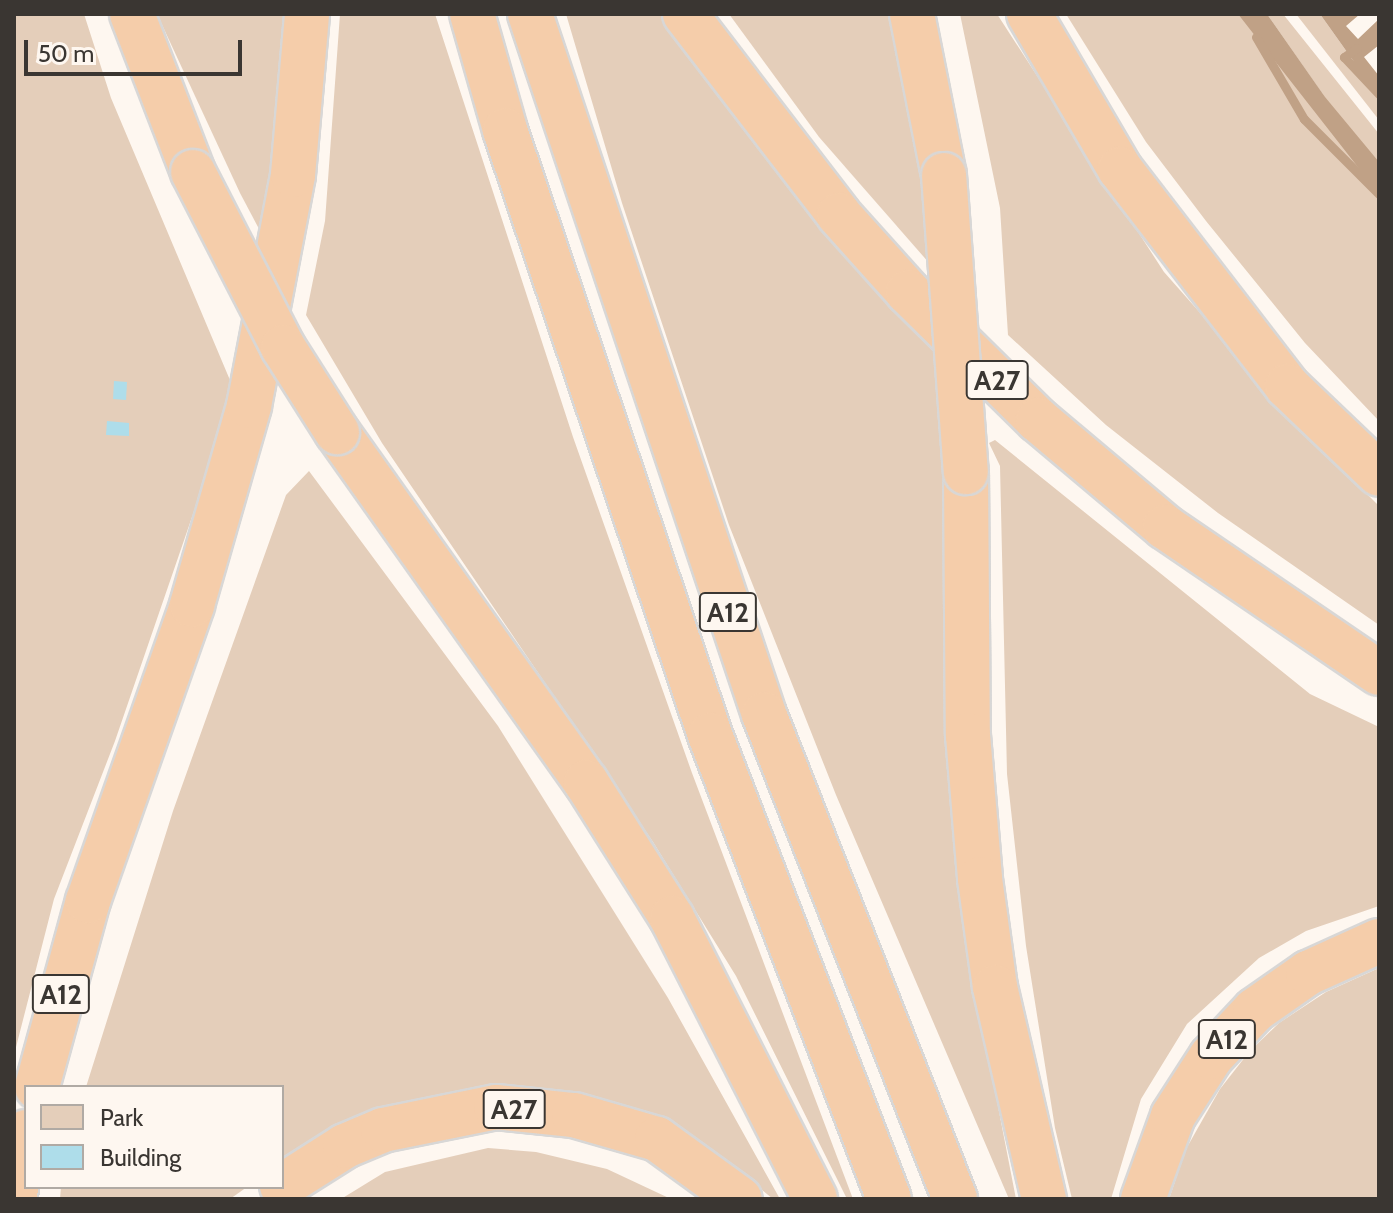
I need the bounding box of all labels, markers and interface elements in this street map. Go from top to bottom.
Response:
scale bar [28,24,246,74]
text: 50 m [38,39,94,68]
road number: A27 [965,356,1029,404]
road number: A12 [698,588,758,636]
road number: A12 [31,970,91,1018]
road number: A12 [1197,1015,1257,1063]
legend [24,1085,284,1189]
road number: A27 [482,1085,546,1133]
text: Park [100,1103,143,1132]
text: Building [100,1143,181,1172]

